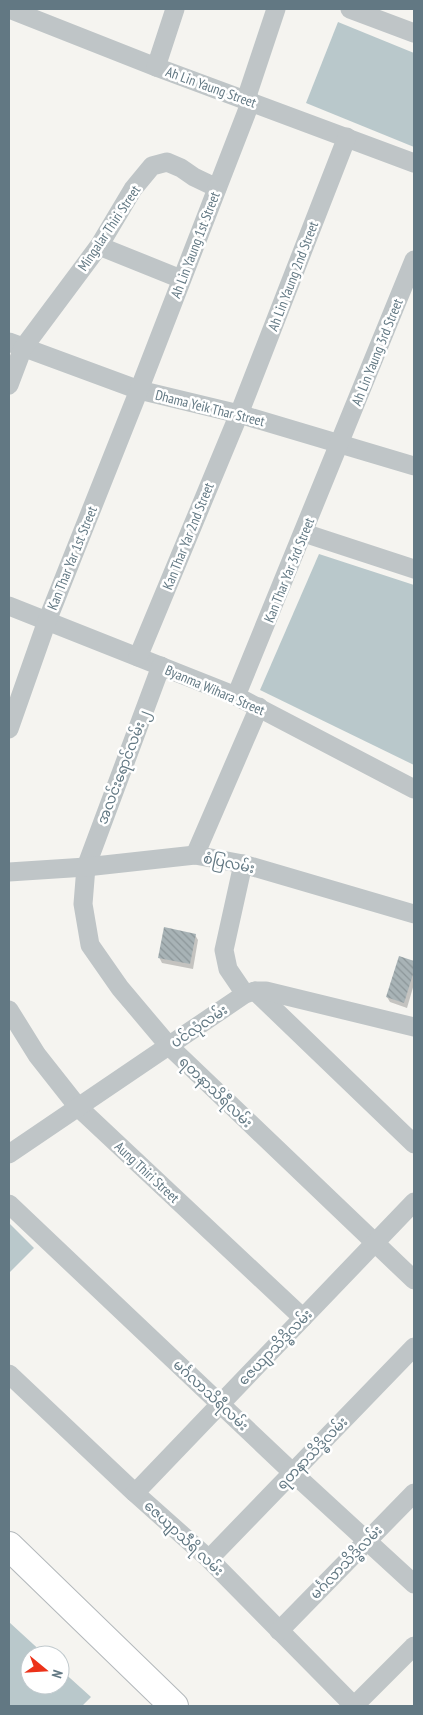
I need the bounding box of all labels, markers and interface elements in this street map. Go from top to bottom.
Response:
street label: Ah Lin Yaung Street [163,62,259,112]
street label: Mingalar Thiri Street [74,182,144,274]
street label: Ah Lin Yaung 1st Street [166,189,224,301]
street label: Ah Lin Yaung 2nd Street [264,218,322,333]
street label: Ah Lin Yaung 3rd Street [347,296,407,408]
street label: Dhama Yeik Thar Street [153,386,267,430]
street label: Kan Thar Yar 2nd Street [158,480,218,592]
street label: Kan Thar Yar 1st Street [43,503,101,612]
street label: Kan Thar Yar 3rd Street [260,515,318,625]
street label: Byanma Wihara Street [162,661,268,719]
street label: အလင်းရောင်လမ်း ၂ [92,707,156,828]
street label: စံပြလမ်း [201,848,257,880]
street label: ပင်လုံလမ်း [167,1000,232,1054]
street label: ရတနာသိရီလမ်း [173,1052,257,1134]
street label: Aung Thiri Street [111,1138,183,1207]
street label: ဇေယျာသိဒ္ဓိလမ်း [233,1305,318,1391]
street label: မင်္ဂလာသိရီလမ်း [168,1355,253,1437]
street label: ရတနာသိဒ္ဓိလမ်း [272,1412,354,1496]
street label: ဇေယျာသီရိ လမ်း [138,1496,228,1582]
street label: မင်္ဂလာသိဒ္ဓိလမ်း [306,1521,388,1605]
north arrow [20,1645,70,1695]
text: N [48,1668,67,1680]

